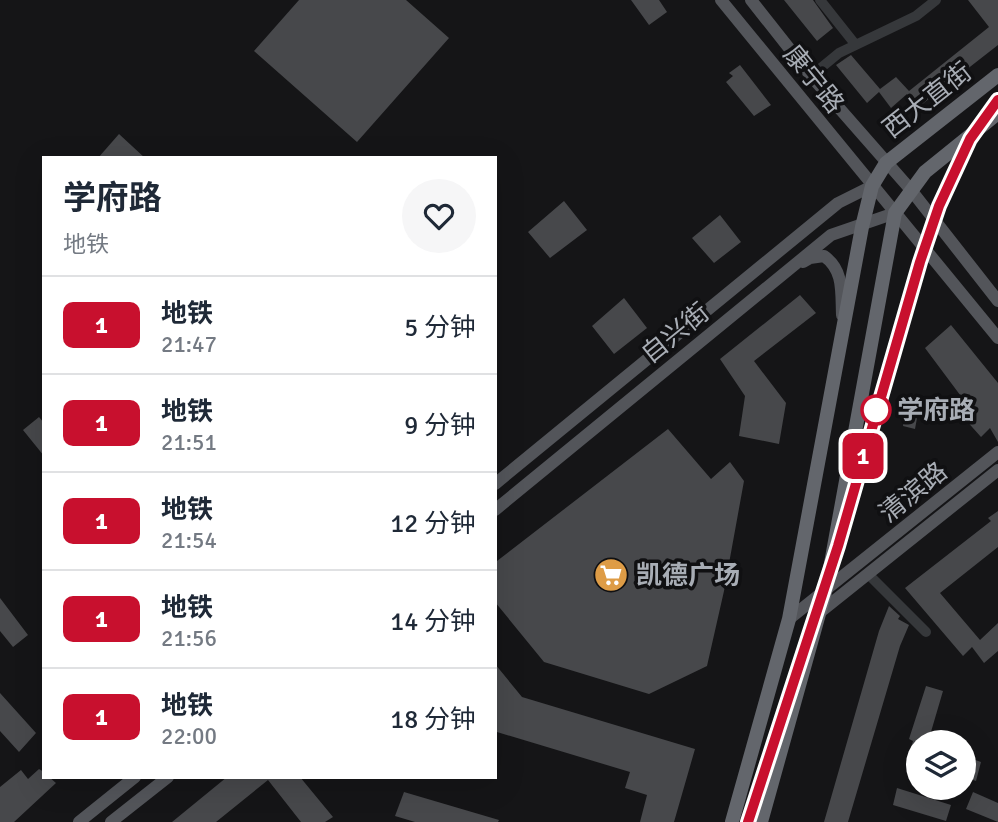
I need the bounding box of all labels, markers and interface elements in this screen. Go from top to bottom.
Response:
street label: 康宁路 [776,39,850,120]
street label: 西大直街 [877,56,978,145]
text: 学府路 [63,178,162,219]
button: heart [402,179,476,253]
text: 地铁 [63,230,109,259]
street label: 自兴街 [635,297,716,371]
text: 地铁 [161,298,213,330]
text: 1 [95,310,108,340]
text: 5 分钟 [404,312,476,344]
text: 21:47 [161,330,217,359]
marker: 学府路 [861,395,891,425]
place label: 学府路 [897,395,975,427]
text: 地铁 [161,396,213,428]
text: 1 [95,408,108,438]
text: 9 分钟 [404,410,476,442]
text: 21:51 [161,428,217,457]
line badge: 1 [840,433,886,479]
text: 1 [857,441,869,471]
street label: 清滨路 [873,456,954,530]
text: 地铁 [161,494,213,526]
text: 1 [95,506,108,536]
text: 12 分钟 [390,508,476,540]
text: 21:54 [161,526,217,555]
supermarket icon: 凯德广场 [592,556,630,594]
place label: 凯德广场 [636,560,740,592]
text: 地铁 [161,592,213,624]
text: 1 [95,604,108,634]
text: 14 分钟 [390,606,476,638]
text: 21:56 [161,624,217,653]
text: 地铁 [161,690,213,722]
text: 1 [95,702,108,732]
text: 18 分钟 [390,704,476,736]
text: 22:00 [161,722,217,751]
map controls [906,730,976,800]
button: layers [906,730,976,800]

